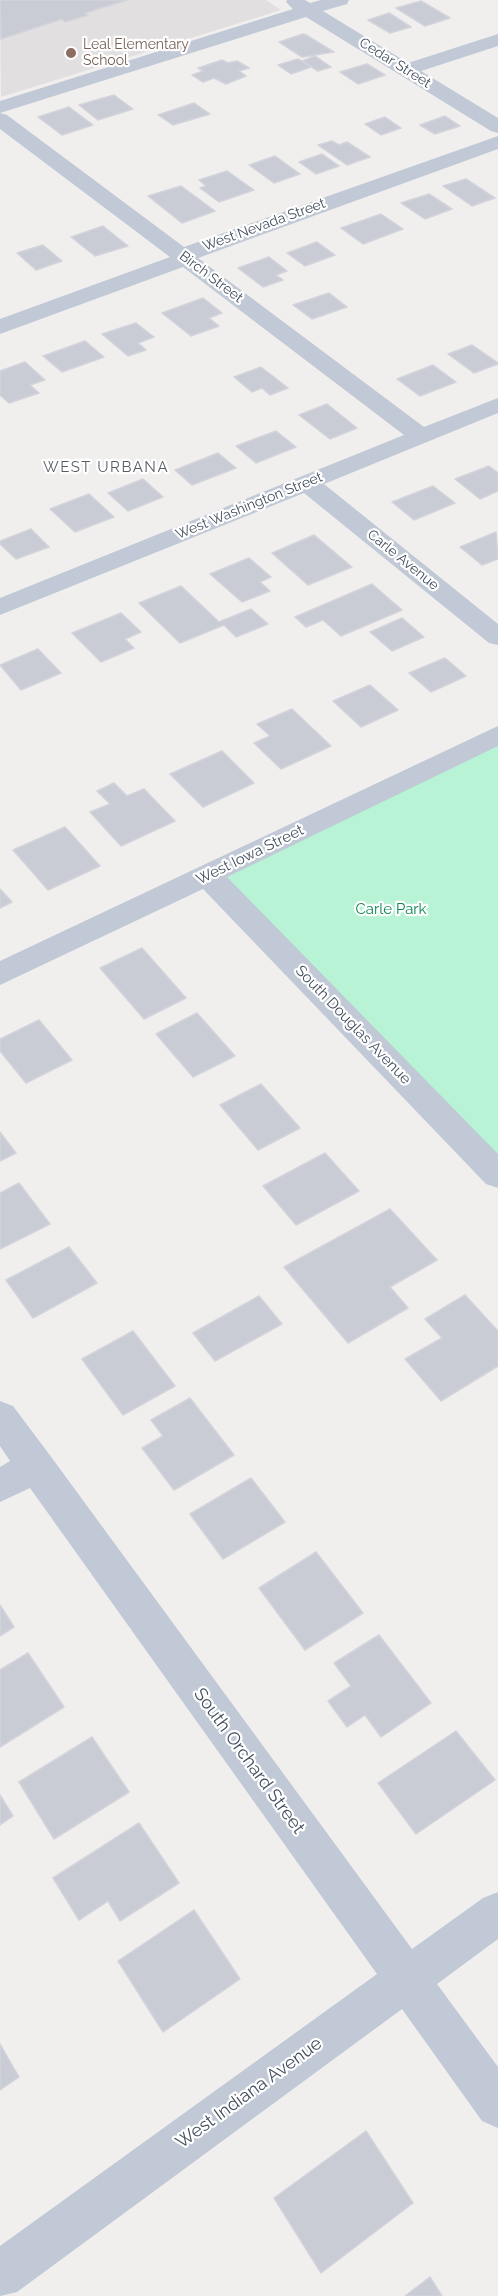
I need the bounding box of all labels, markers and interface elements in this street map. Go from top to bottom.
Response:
street label: Cedar Street [356,34,434,92]
place label: Leal Elementary School [83,37,189,70]
marker: Leal Elementary School [64,46,78,60]
street label: West Nevada Street [200,195,328,255]
street label: Birch Street [176,248,246,306]
district label: WEST URBANA [43,458,169,476]
street label: West Washington Street [173,469,325,543]
street label: Carle Avenue [364,526,442,594]
street label: West Iowa Street [193,821,307,889]
park label: Carle Park [355,900,427,918]
street label: South Douglas Avenue [292,962,414,1088]
street label: South Orchard Street [189,1684,309,1838]
street label: West Indiana Avenue [172,2033,326,2153]

